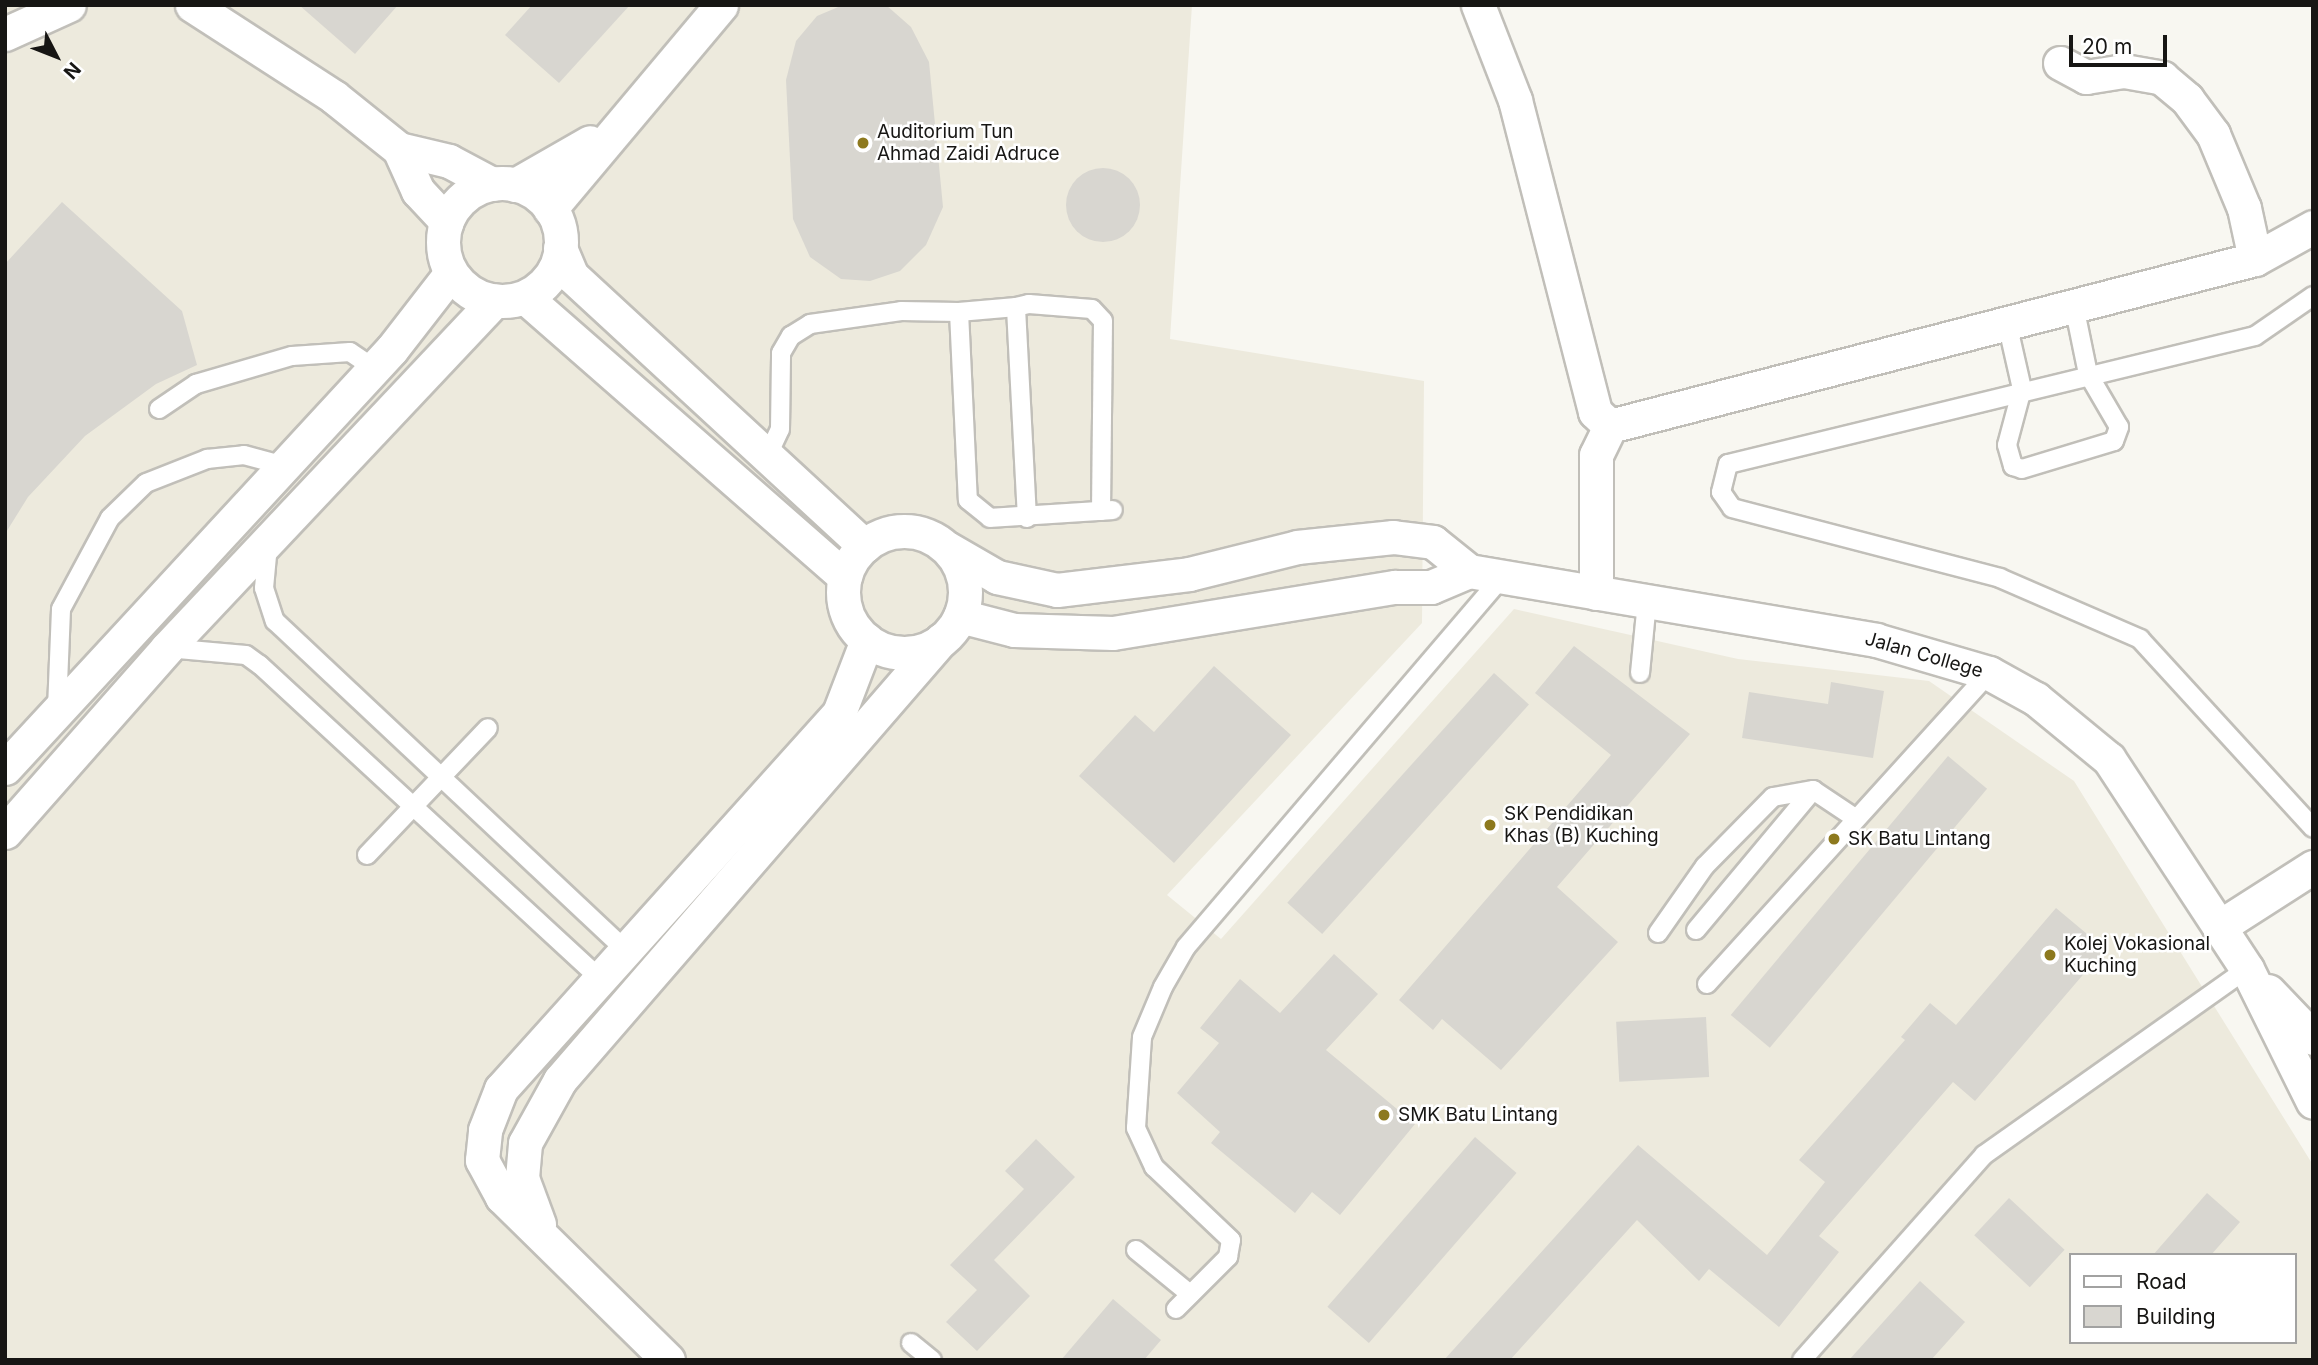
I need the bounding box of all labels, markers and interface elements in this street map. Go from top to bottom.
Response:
north arrow [21,21,91,91]
scale bar [2073,21,2171,65]
text: 20 m [2082,34,2132,59]
text: N [59,57,85,83]
place label: Auditorium Tun Ahmad Zaidi Adruce [877,121,1059,165]
marker: Auditorium Tun Ahmad Zaidi Adruce [855,135,871,151]
street label: Jalan College [1862,627,1986,683]
place label: SK Pendidikan Khas (B) Kuching [1504,803,1659,847]
marker: SK Pendidikan Khas (B) Kuching [1482,817,1498,833]
place label: SK Batu Lintang [1848,828,1991,850]
marker: SK Batu Lintang [1826,831,1842,847]
place label: Kolej Vokasional Kuching [2064,933,2210,977]
marker: Kolej Vokasional Kuching [2042,947,2058,963]
place label: SMK Batu Lintang [1398,1104,1558,1126]
marker: SMK Batu Lintang [1376,1107,1392,1123]
legend [2070,1253,2297,1344]
text: Road [2136,1269,2187,1294]
text: Building [2136,1304,2216,1329]

